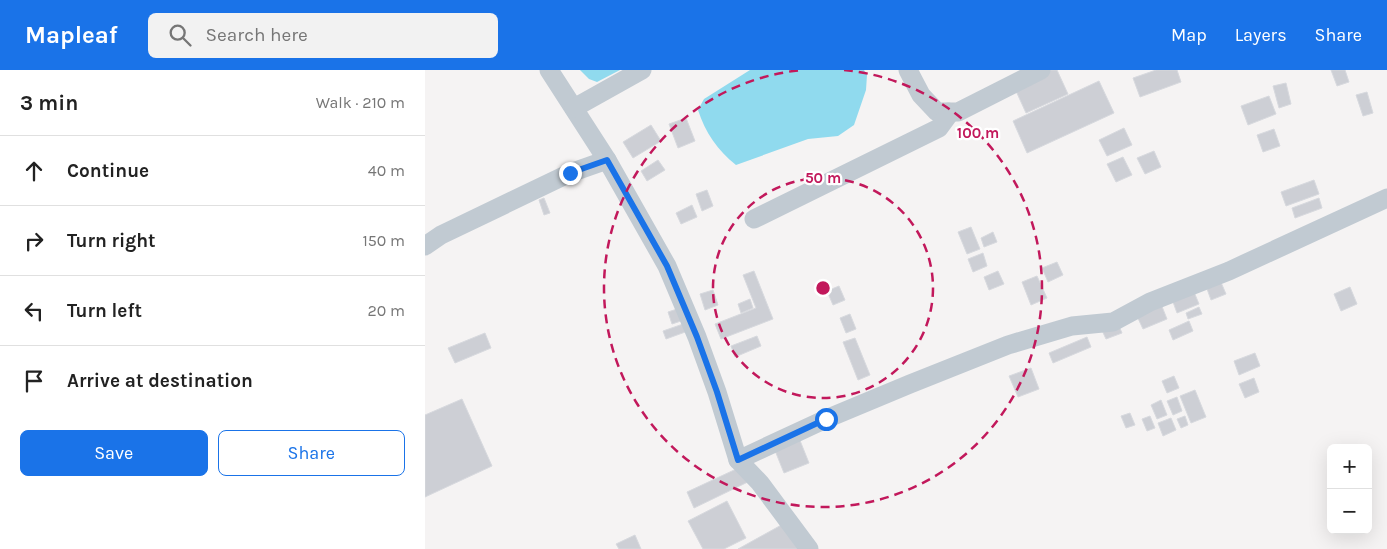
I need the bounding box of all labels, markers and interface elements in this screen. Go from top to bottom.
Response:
search box [148,13,498,58]
text: Mapleaf [25,21,118,49]
icon: search [166,21,194,49]
text: Search here [206,24,308,46]
text: Map [1171,24,1207,46]
text: Layers [1235,24,1287,46]
text: Share [1315,24,1362,46]
text: 3 min [20,91,78,115]
text: Walk · 210 m [316,93,405,112]
text: 100 m [957,124,999,142]
icon: ahead [20,157,48,185]
text: Continue [67,160,149,182]
text: 40 m [368,161,405,180]
route end [559,162,582,185]
text: 50 m [805,169,841,187]
icon: right [20,227,48,255]
text: Turn right [67,230,156,252]
text: 150 m [362,231,405,250]
centre of rings [814,279,832,297]
icon: left [20,297,48,325]
text: Turn left [67,300,142,322]
text: 20 m [367,301,405,320]
icon: arrive [20,367,48,395]
text: Arrive at destination [67,370,253,392]
route start [815,408,838,431]
button: Save [20,430,208,476]
button: Share [218,430,405,476]
map controls [1327,444,1372,534]
button: + [1327,444,1372,489]
button: − [1327,489,1372,534]

